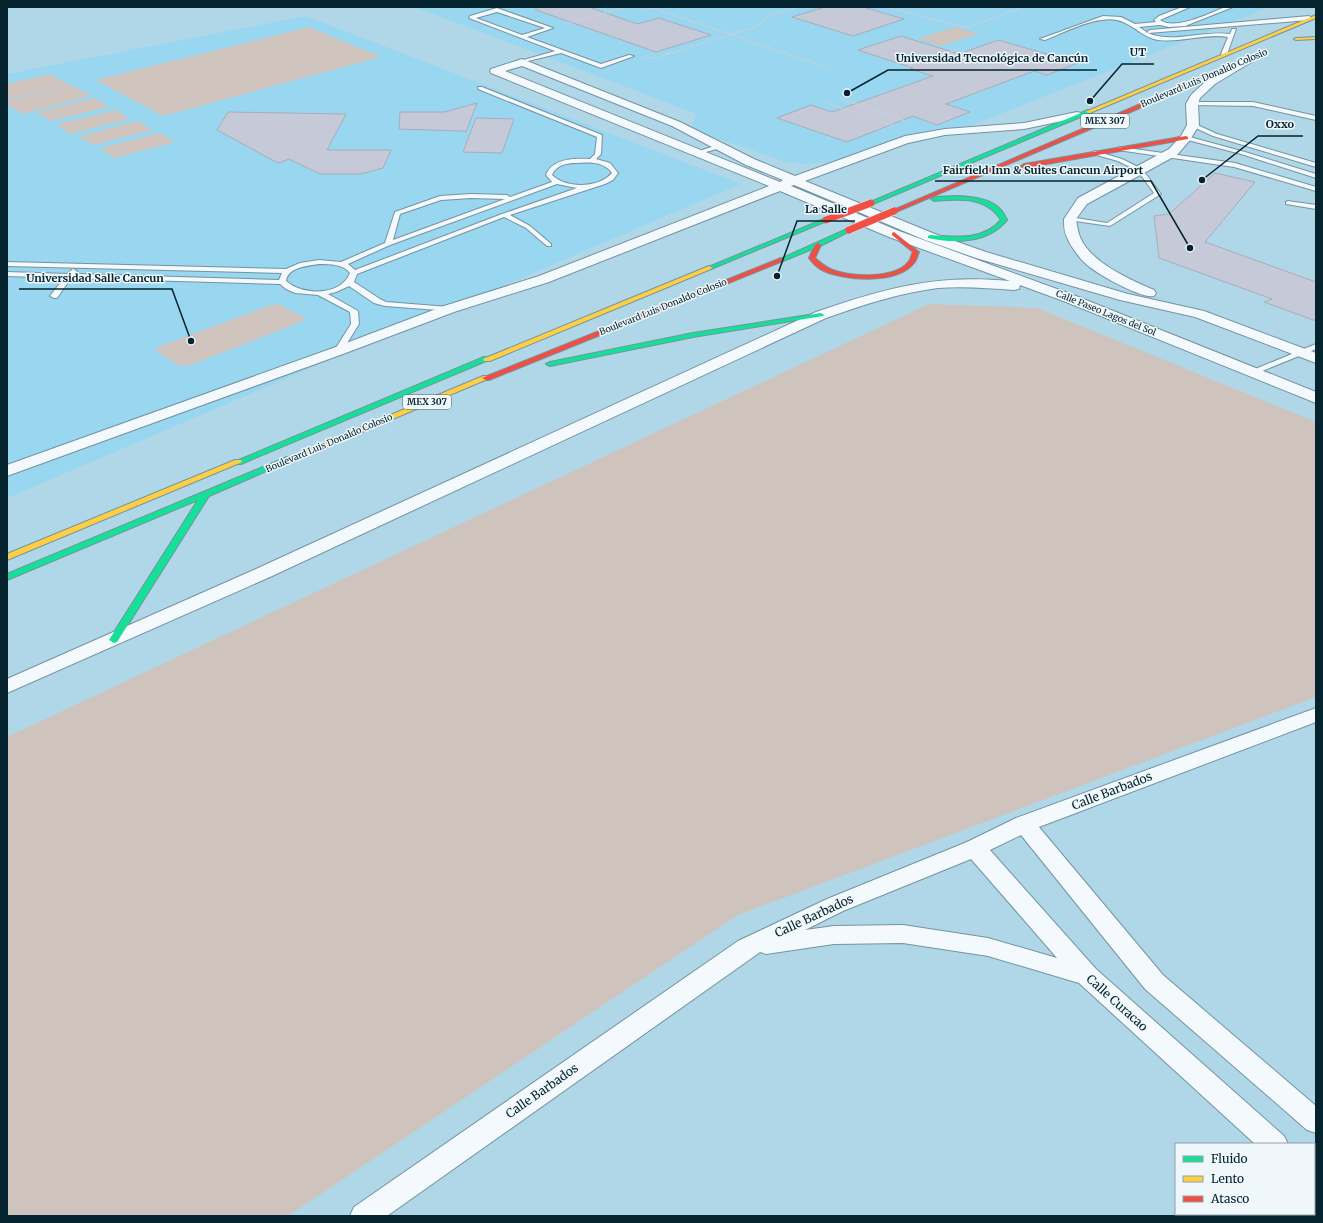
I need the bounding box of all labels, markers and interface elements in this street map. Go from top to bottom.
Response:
callout: UT [1122,41,1154,64]
text: UT [1130,45,1146,59]
street label: Boulevard Luis Donaldo Colosio [1139,46,1269,109]
callout: Universidad Tecnológica de Cancún [888,47,1097,70]
text: Universidad Tecnológica de Cancún [896,51,1089,65]
callout: Oxxo [1258,113,1303,136]
road number: MEX 307 [1081,114,1129,128]
text: Oxxo [1266,117,1295,131]
callout: Fairfield Inn & Suites Cancun Airport [935,158,1151,181]
text: Fairfield Inn & Suites Cancun Airport [943,163,1144,177]
callout: La Salle [797,198,855,221]
text: La Salle [805,202,847,216]
callout: Universidad Salle Cancun [19,266,172,289]
text: Universidad Salle Cancun [26,271,164,285]
street label: Boulevard Luis Donaldo Colosio [597,276,728,337]
street label: Calle Paseo Lagos del Sol [1055,287,1158,338]
road number: MEX 307 [403,395,451,409]
street label: Boulevard Luis Donaldo Colosio [264,411,394,474]
street label: Calle Barbados [1069,768,1154,813]
street label: Calle Barbados [772,891,856,940]
street label: Calle Curacao [1084,971,1151,1034]
street label: Calle Barbados [503,1060,581,1121]
legend [1175,1143,1315,1215]
text: Fluido [1211,1151,1248,1166]
text: Lento [1211,1171,1244,1186]
text: Atasco [1210,1191,1249,1206]

